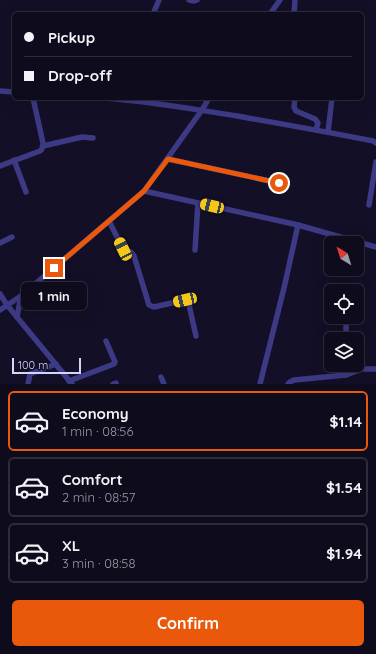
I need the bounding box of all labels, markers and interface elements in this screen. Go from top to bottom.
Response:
text: Pickup [48,28,95,47]
text: Drop-off [48,66,112,85]
route start [270,174,288,192]
car [199,197,225,215]
car [112,236,134,262]
north arrow [324,236,364,276]
map controls [324,236,364,372]
route end [45,259,63,277]
callout: 1 min [21,282,87,310]
button: locate [324,284,364,324]
text: 1 min [38,288,70,304]
car [172,291,198,309]
button: layers [324,332,364,372]
scale bar [12,356,81,375]
text: 100 m [18,358,48,372]
icon: car [14,403,50,439]
text: Economy [62,404,129,423]
text: $1.14 [330,412,362,431]
text: 1 min · 08:56 [62,423,133,439]
icon: car [14,469,50,505]
text: Comfort [62,470,123,489]
text: $1.54 [326,478,362,497]
text: 2 min · 08:57 [62,489,135,505]
icon: car [14,535,50,571]
text: XL [62,536,80,555]
text: $1.94 [326,544,362,563]
text: 3 min · 08:58 [62,555,135,571]
button: Confirm [12,600,364,646]

